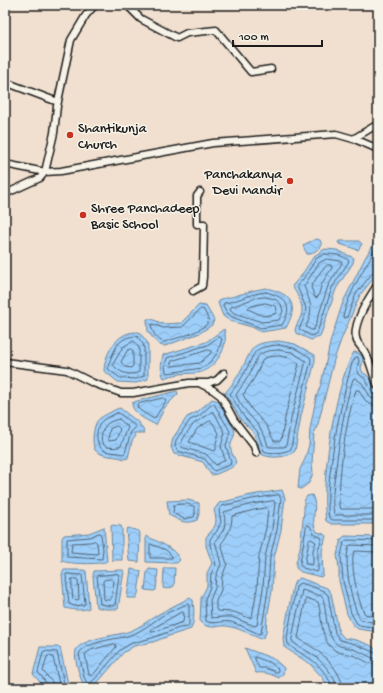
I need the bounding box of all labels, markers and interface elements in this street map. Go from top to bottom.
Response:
scale bar [233,22,322,48]
text: 100 m [238,31,269,45]
place label: Shantikunja Church [78,121,148,154]
marker: Shantikunja Church [65,130,75,140]
place label: Panchakanya Devi Mandir [203,167,283,200]
marker: Panchakanya Devi Mandir [285,176,295,186]
place label: Shree Panchadeep Basic School [90,201,200,234]
marker: Shree Panchadeep Basic School [78,210,88,220]

